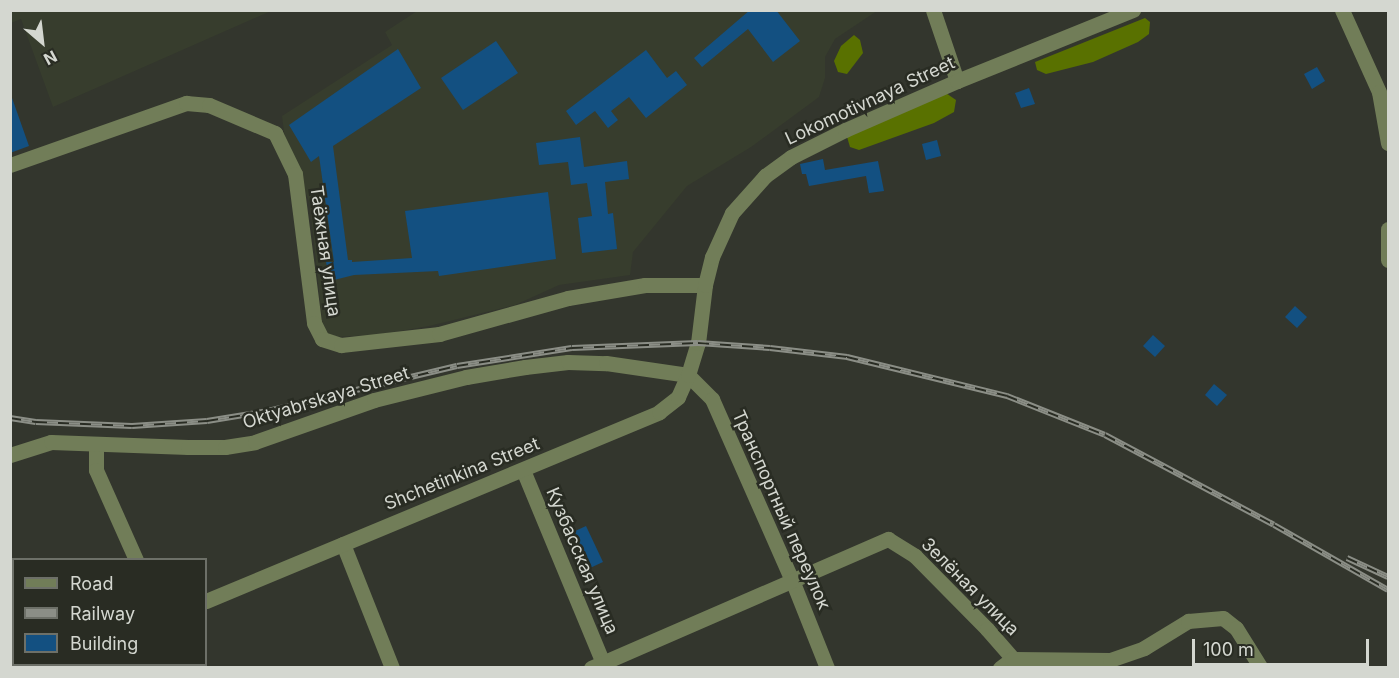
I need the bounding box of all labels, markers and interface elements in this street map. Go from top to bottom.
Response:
north arrow [12,12,72,72]
text: N [40,46,61,70]
street label: Lokomotivnaya Street [782,52,958,150]
street label: Таёжная улица [305,184,345,318]
street label: Oktyabrskaya Street [240,362,412,434]
street label: Транспортный переулок [727,407,835,613]
street label: Shchetinkina Street [381,433,543,515]
street label: Кузбасская улица [541,484,623,638]
street label: Зелёная улица [917,534,1023,640]
legend [12,558,207,666]
text: Road [70,573,113,594]
text: Railway [70,603,135,624]
scale bar [1195,627,1372,665]
text: Building [70,633,138,654]
text: 100 m [1203,639,1254,660]

